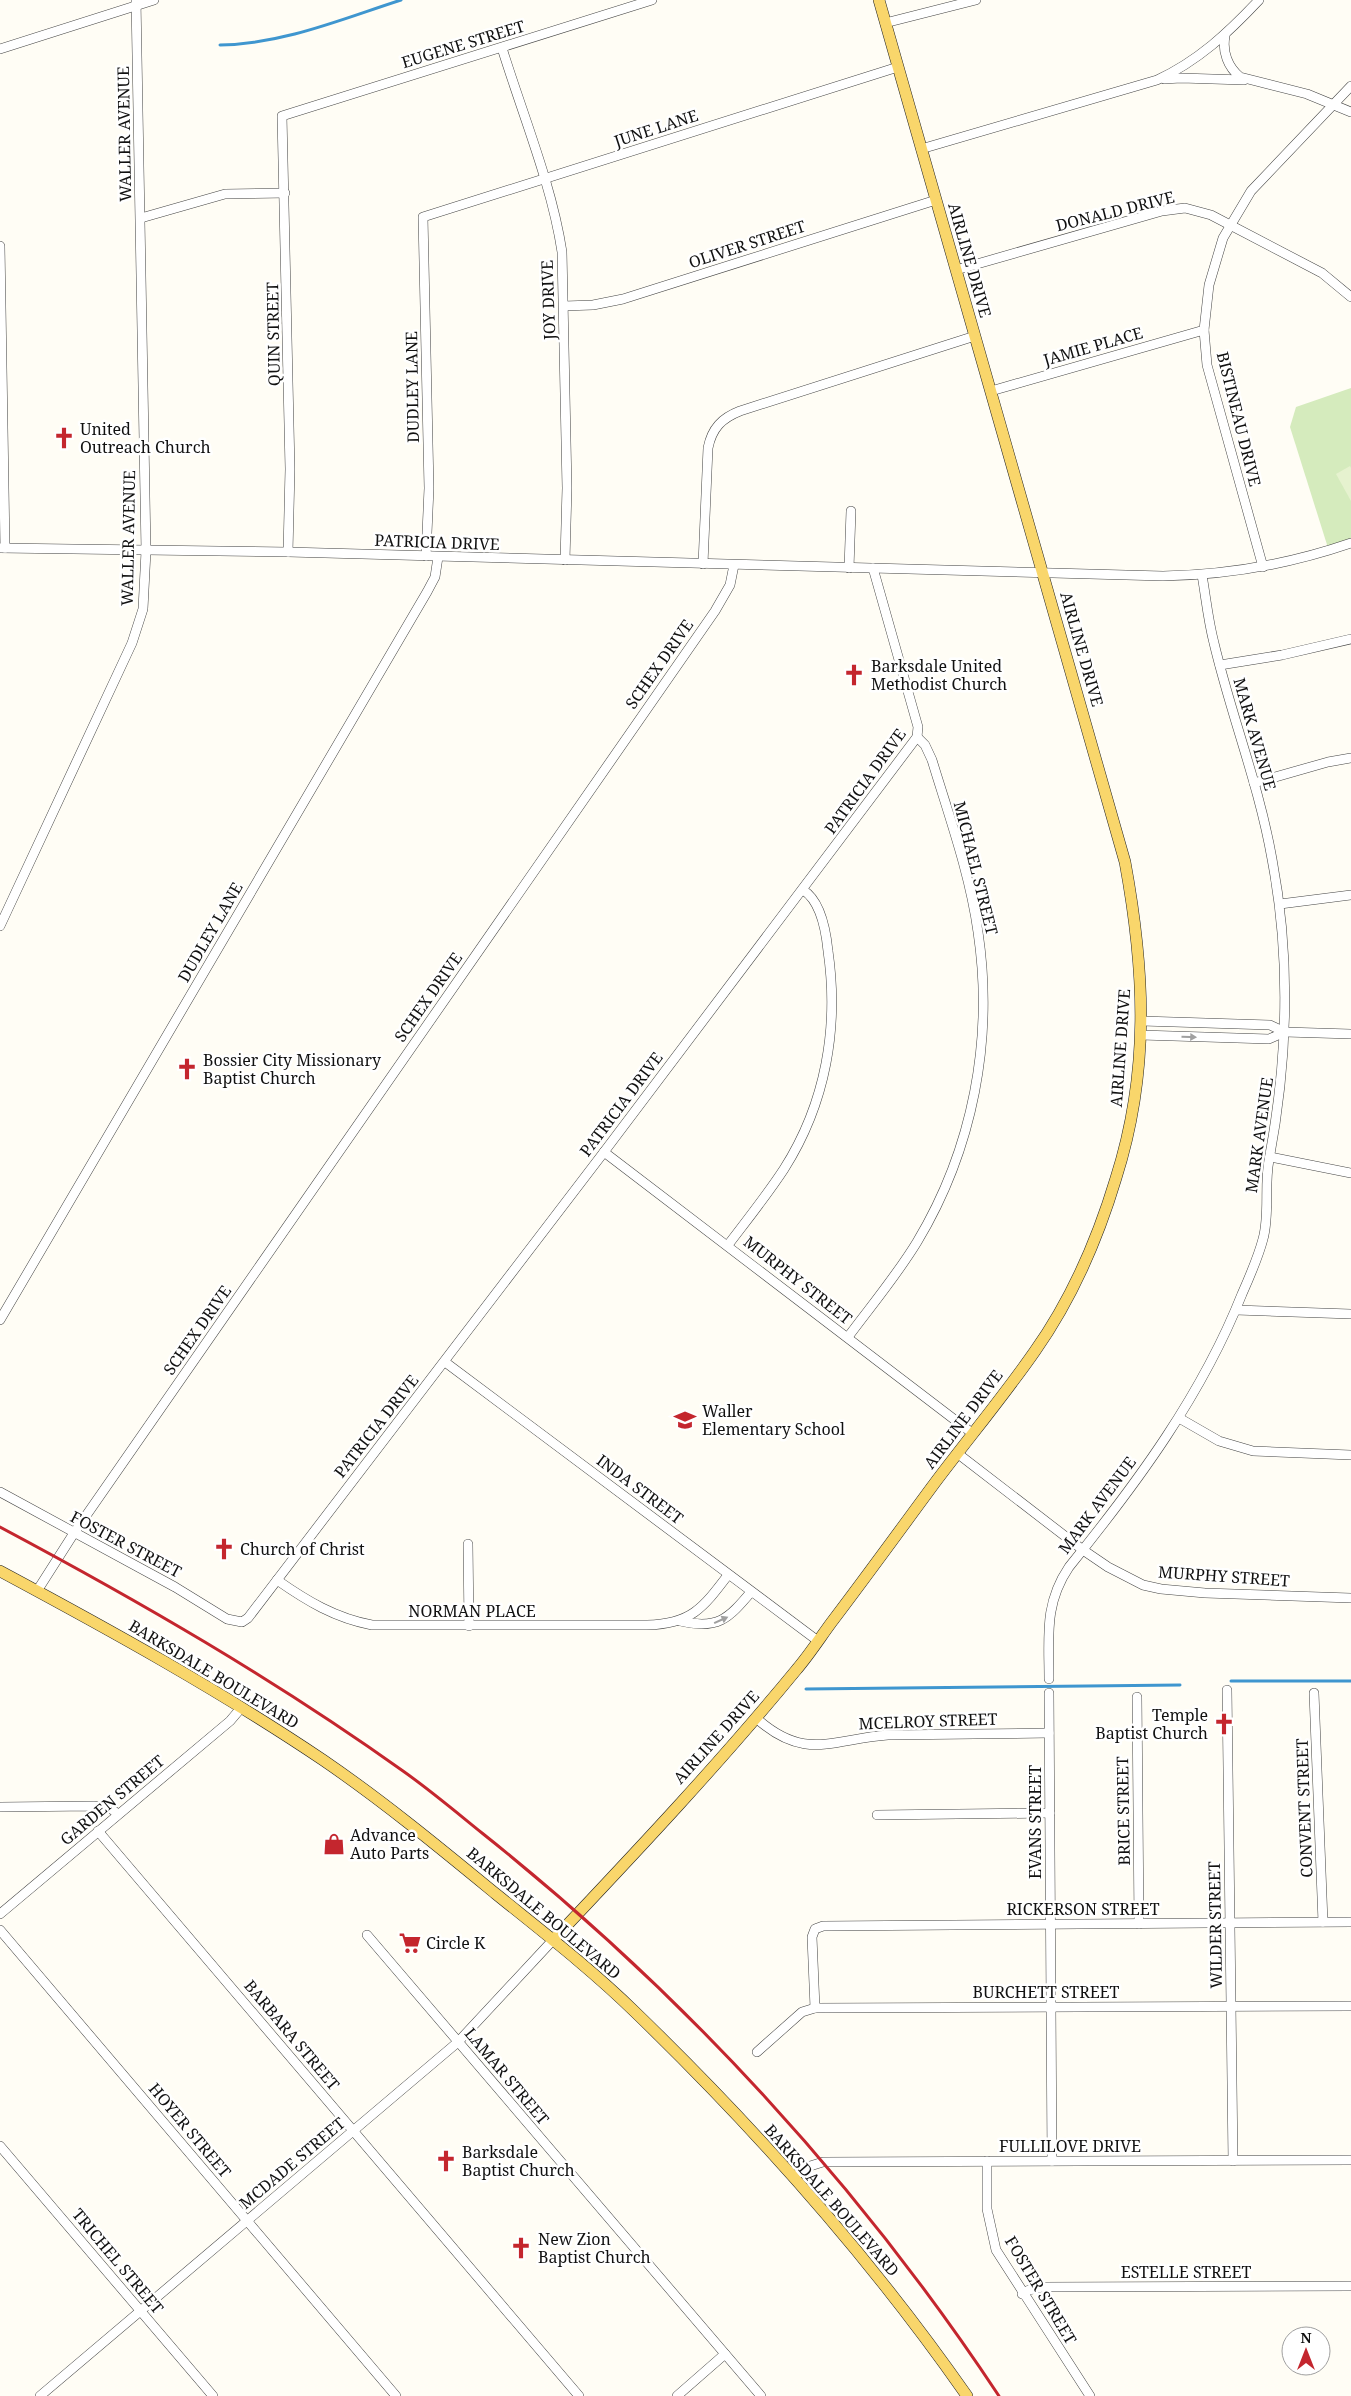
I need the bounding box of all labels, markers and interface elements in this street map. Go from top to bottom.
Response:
street label: EUGENE STREET [399,15,527,73]
street label: WALLER AVENUE [112,66,136,202]
street label: JUNE LANE [610,104,701,152]
street label: DONALD DRIVE [1053,186,1177,236]
street label: AIRLINE DRIVE [943,200,997,320]
street label: OLIVER STREET [686,215,808,273]
street label: JOY DRIVE [536,260,560,341]
street label: QUIN STREET [261,282,285,386]
street label: JAMIE PLACE [1040,321,1145,371]
street label: DUDLEY LANE [400,331,424,443]
street label: BISTINEAU DRIVE [1212,349,1266,489]
place label: United Outreach Church [80,418,211,458]
church icon: United Outreach Church [51,425,77,451]
street label: WALLER AVENUE [116,470,140,606]
street label: PATRICIA DRIVE [374,529,500,555]
street label: AIRLINE DRIVE [1055,589,1109,709]
street label: SCHEX DRIVE [620,615,698,713]
place label: Barksdale United Methodist Church [871,655,1007,695]
church icon: Barksdale United Methodist Church [841,662,867,688]
street label: MARK AVENUE [1228,675,1282,793]
street label: PATRICIA DRIVE [819,724,911,838]
street label: MICHAEL STREET [949,799,1003,937]
street label: DUDLEY LANE [172,878,248,986]
street label: SCHEX DRIVE [389,948,467,1046]
street label: AIRLINE DRIVE [1105,988,1135,1108]
one-way arrow [1182,1033,1198,1041]
street label: PATRICIA DRIVE [575,1047,667,1161]
place label: Bossier City Missionary Baptist Church [203,1049,382,1089]
church icon: Bossier City Missionary Baptist Church [174,1056,200,1082]
street label: MARK AVENUE [1240,1076,1278,1194]
street label: MURPHY STREET [739,1231,857,1329]
street label: SCHEX DRIVE [158,1281,236,1379]
street label: AIRLINE DRIVE [919,1365,1007,1473]
street label: PATRICIA DRIVE [329,1370,423,1482]
place label: Waller Elementary School [702,1400,845,1440]
school or university icon: Waller Elementary School [672,1407,698,1433]
street label: INDA STREET [592,1449,688,1529]
street label: MARK AVENUE [1053,1452,1141,1558]
street label: FOSTER STREET [67,1506,185,1583]
church icon: Church of Christ [211,1536,237,1562]
place label: Church of Christ [240,1538,365,1560]
street label: MURPHY STREET [1157,1560,1291,1592]
street label: NORMAN PLACE [408,1600,536,1622]
street label: BARKSDALE BOULEVARD [125,1614,303,1734]
one-way arrow [714,1616,729,1624]
street label: AIRLINE DRIVE [668,1686,764,1788]
place label: Temple Baptist Church [1095,1704,1208,1744]
street label: MCELROY STREET [858,1708,998,1734]
church icon: Temple Baptist Church [1211,1711,1237,1737]
street label: CONVENT STREET [1291,1738,1317,1878]
street label: GARDEN STREET [55,1750,169,1850]
street label: BRICE STREET [1111,1756,1135,1866]
street label: EVANS STREET [1024,1765,1046,1879]
place label: Advance Auto Parts [350,1824,429,1864]
shop icon: Advance Auto Parts [321,1831,347,1857]
street label: BARKSDALE BOULEVARD [462,1842,626,1984]
street label: WILDER STREET [1203,1861,1227,1989]
street label: RICKERSON STREET [1006,1898,1160,1920]
supermarket icon: Circle K [397,1930,423,1956]
place label: Circle K [426,1932,486,1954]
street label: BARBARA STREET [239,1975,345,2095]
street label: BURCHETT STREET [973,1981,1120,2003]
street label: LAMAR STREET [460,2023,554,2129]
street label: HOYER STREET [144,2078,236,2182]
street label: MCDADE STREET [235,2112,350,2214]
street label: BARKSDALE BOULEVARD [760,2119,904,2281]
street label: FULLILOVE DRIVE [999,2135,1141,2157]
place label: Barksdale Baptist Church [462,2141,575,2181]
church icon: Barksdale Baptist Church [433,2148,459,2174]
street label: TRICHEL STREET [67,2204,169,2318]
place label: New Zion Baptist Church [538,2228,651,2268]
street label: FOSTER STREET [1000,2232,1082,2348]
church icon: New Zion Baptist Church [508,2235,534,2261]
street label: ESTELLE STREET [1121,2261,1252,2283]
north arrow [1281,2326,1331,2376]
text: N [1300,2328,1312,2347]

